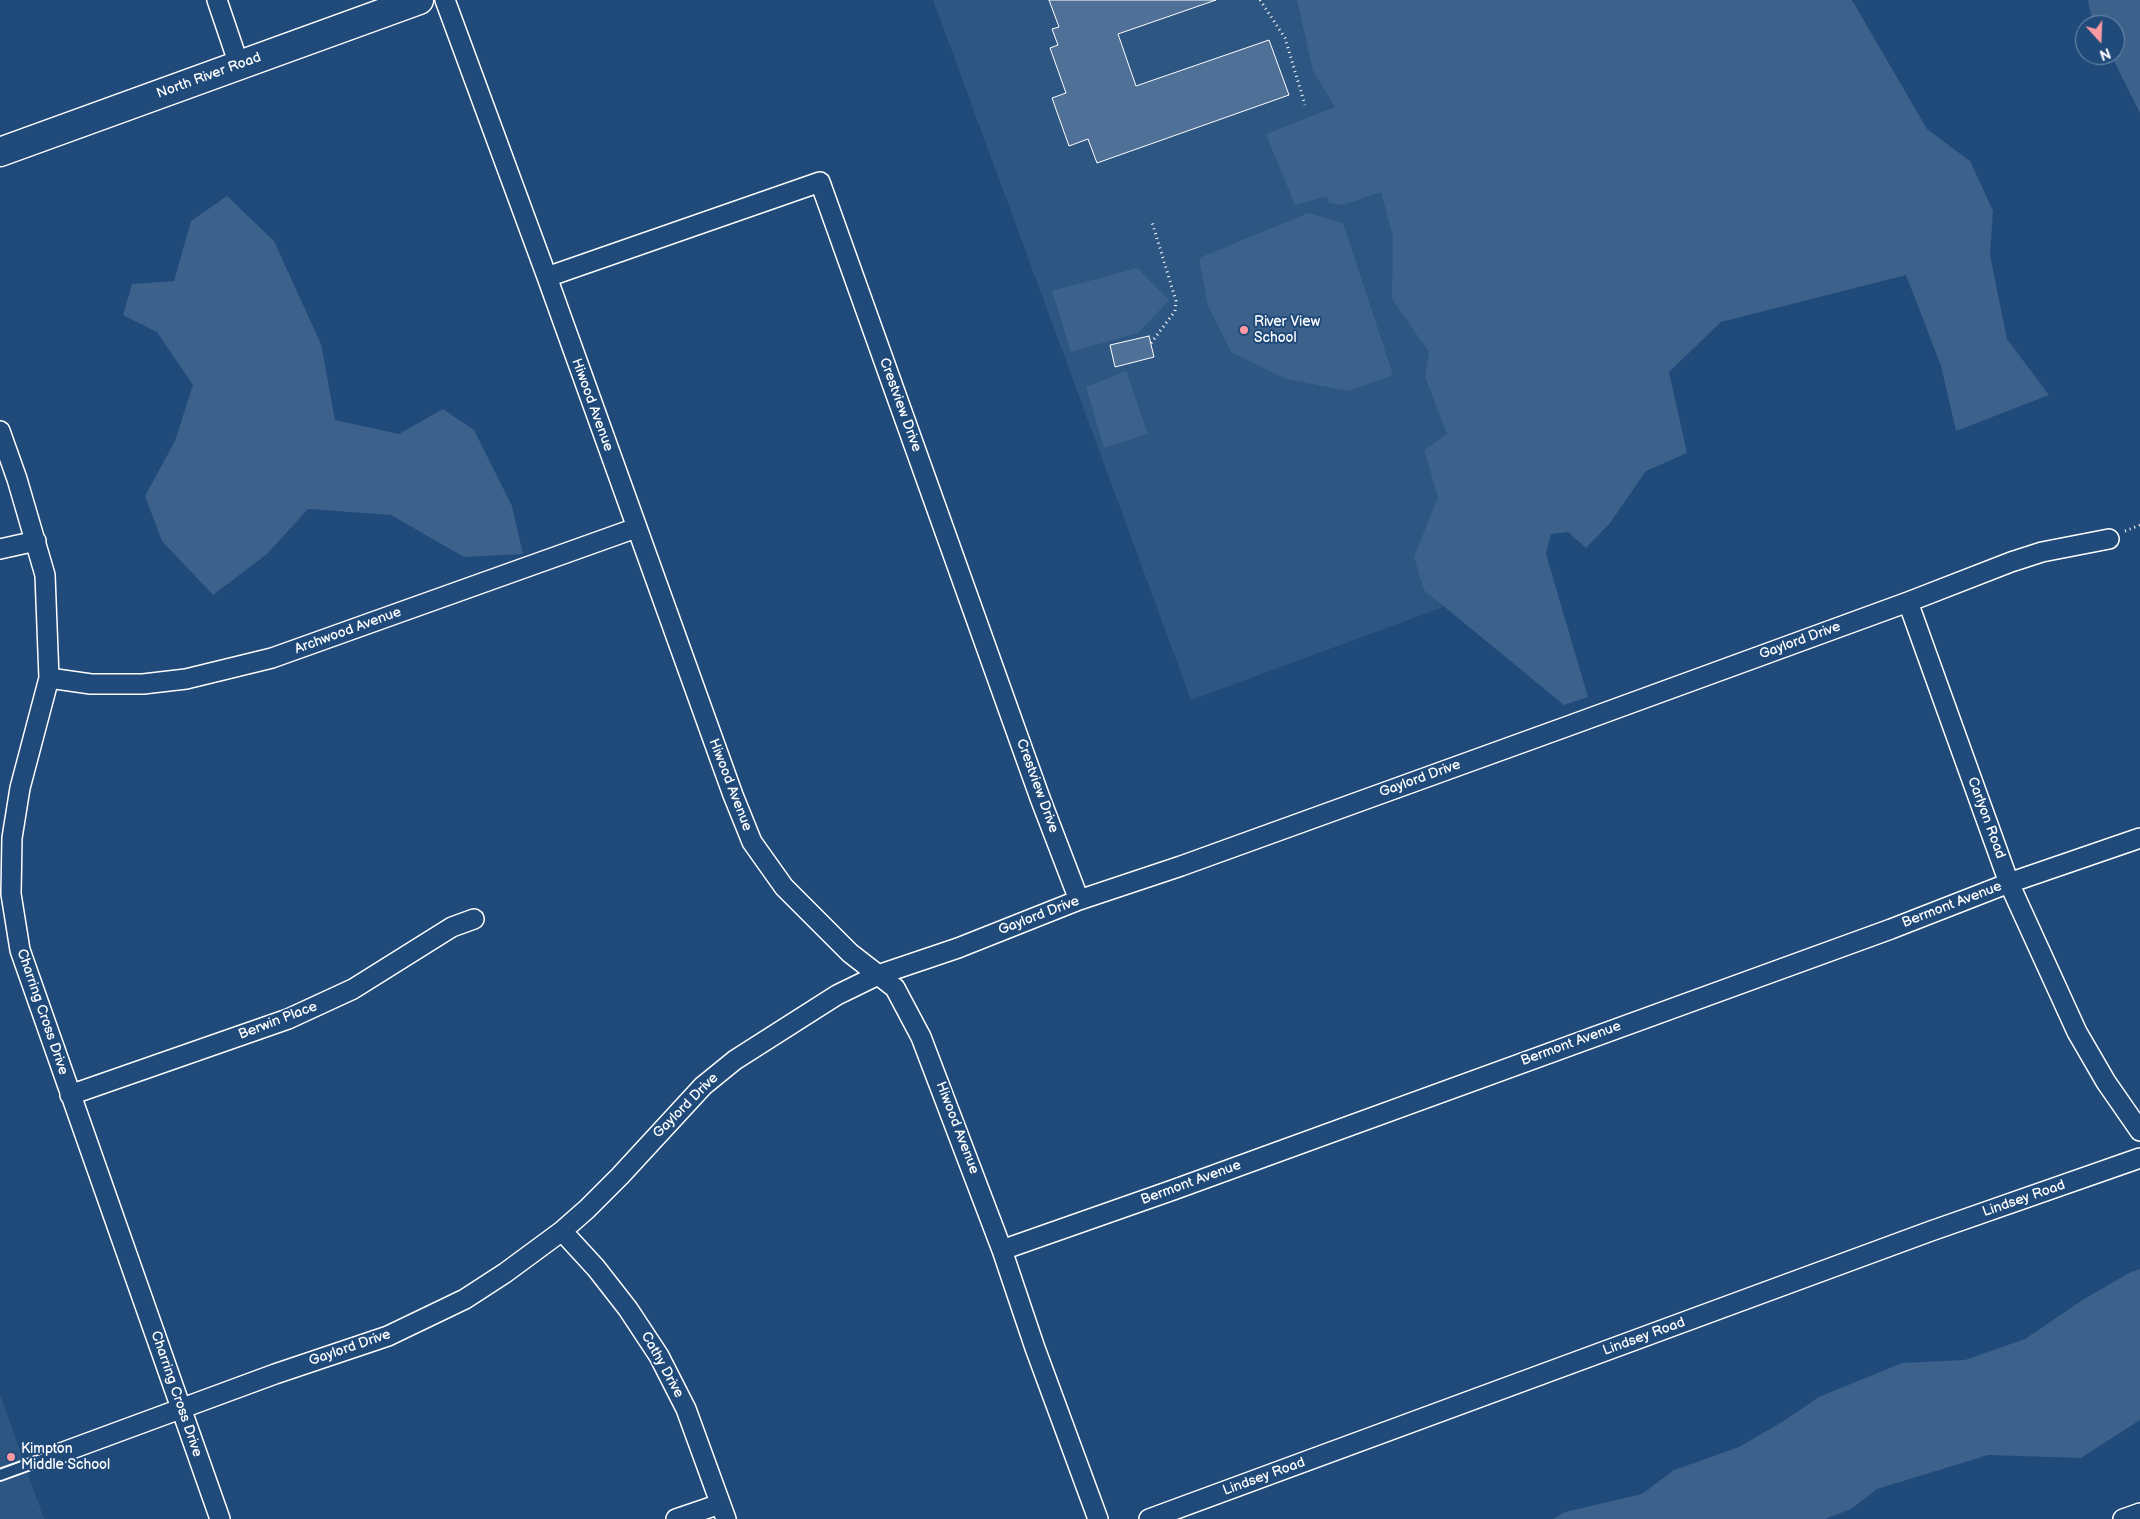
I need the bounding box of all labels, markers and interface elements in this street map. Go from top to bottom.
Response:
north arrow [2075,15,2125,65]
text: N [2097,44,2113,63]
street label: North River Road [155,49,263,103]
place label: River View School [1254,314,1320,347]
marker: River View School [1238,324,1250,336]
street label: Hiwood Avenue [567,356,617,454]
street label: Crestview Drive [875,356,925,454]
street label: Archwood Avenue [292,604,404,658]
street label: Gaylord Drive [1757,619,1843,663]
street label: Hiwood Avenue [705,736,755,834]
street label: Crestview Drive [1012,737,1062,835]
street label: Gaylord Drive [1377,757,1463,801]
street label: Carlyon Road [1963,775,2009,861]
street label: Bermont Avenue [1900,878,2004,932]
street label: Gaylord Drive [996,893,1082,939]
street label: Charring Cross Drive [13,947,71,1077]
street label: Berwin Place [236,998,320,1044]
street label: Bermont Avenue [1519,1018,1623,1070]
street label: Gaylord Drive [650,1070,722,1142]
street label: Hiwood Avenue [932,1079,982,1177]
street label: Bermont Avenue [1139,1157,1243,1209]
street label: Lindsey Road [1980,1177,2068,1221]
street label: Lindsey Road [1601,1314,1687,1360]
street label: Gaylord Drive [307,1326,393,1370]
street label: Charring Cross Drive [147,1329,205,1459]
street label: Cathy Drive [637,1329,687,1401]
place label: Kimpton Middle School [21,1441,110,1474]
marker: Kimpton Middle School [5,1451,17,1463]
street label: Lindsey Road [1221,1454,1307,1500]

